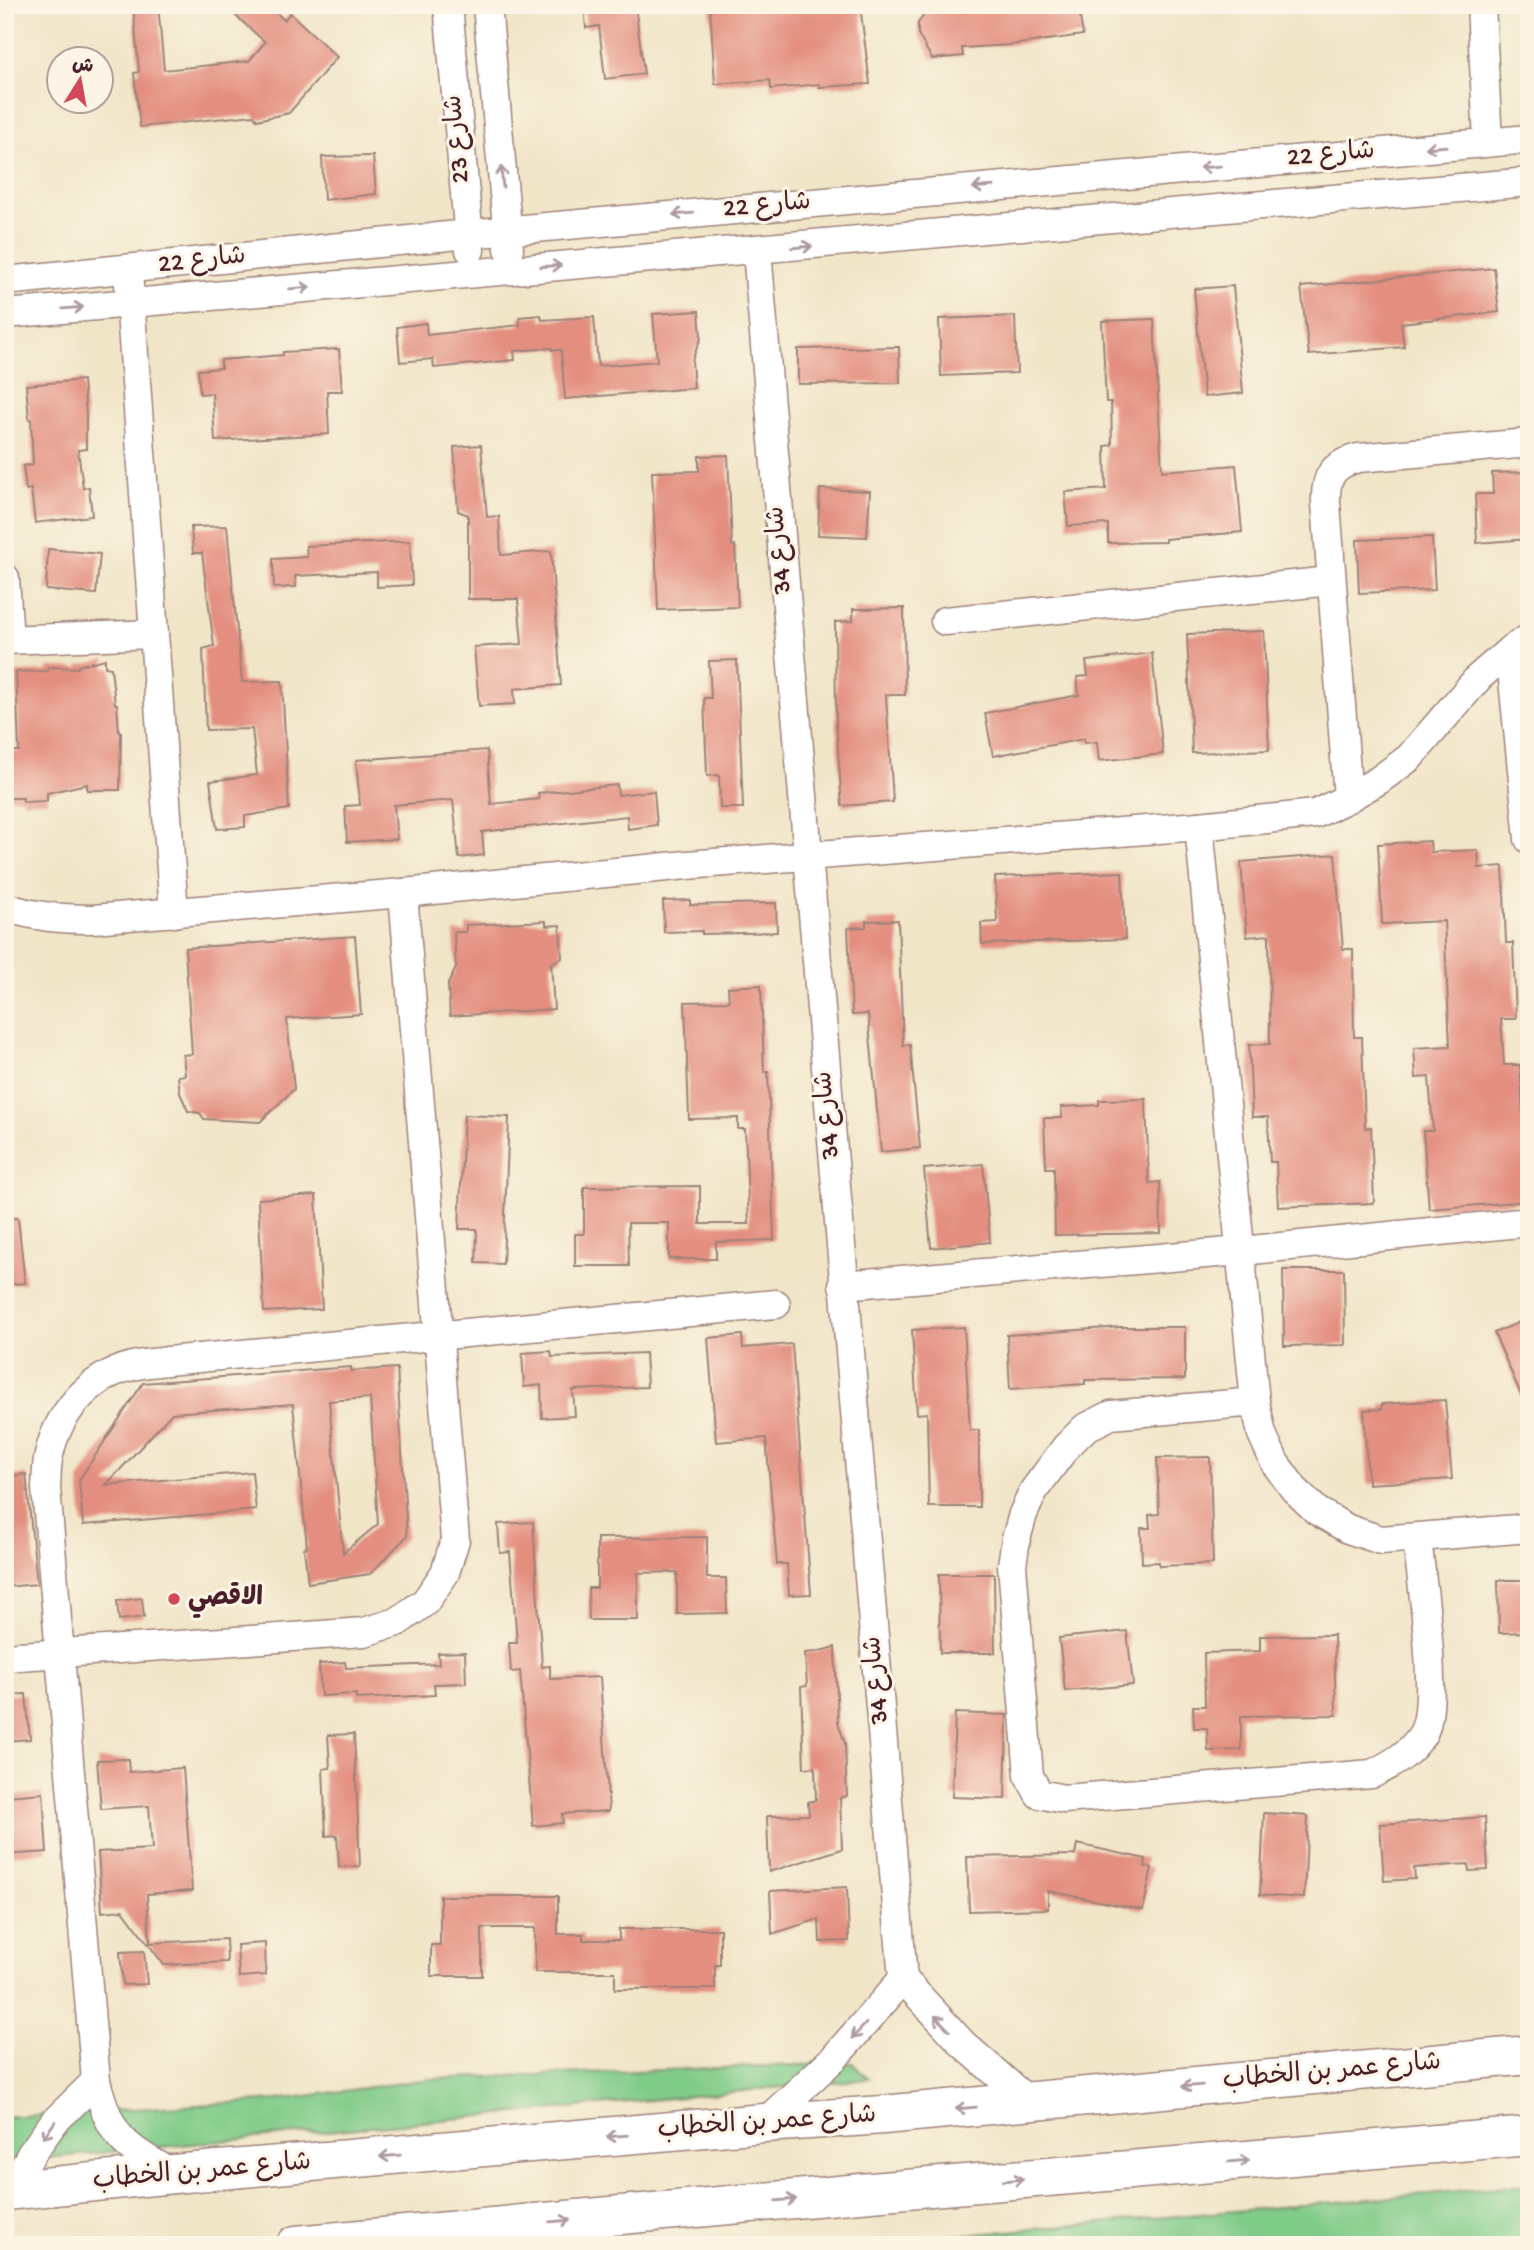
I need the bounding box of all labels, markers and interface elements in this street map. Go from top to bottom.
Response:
north arrow [46,46,116,116]
text: ش [70,53,95,80]
street label: شارع 23 [440,93,478,185]
street label: شارع 22 [1286,137,1376,175]
one-way arrow [1426,141,1448,154]
one-way arrow [1199,161,1222,174]
one-way arrow [496,166,509,189]
one-way arrow [972,181,995,194]
street label: شارع 22 [722,188,812,226]
one-way arrow [673,208,695,221]
one-way arrow [790,240,813,253]
street label: شارع 22 [157,242,247,282]
one-way arrow [539,259,562,272]
one-way arrow [288,281,311,294]
one-way arrow [61,301,84,314]
street label: شارع 34 [762,505,800,596]
street label: شارع 34 [810,1070,848,1161]
place label: الاقصي [188,1582,263,1619]
marker: الاقصي [166,1591,182,1607]
street label: شارع 34 [859,1635,897,1726]
one-way arrow [934,2015,951,2032]
one-way arrow [851,2022,867,2040]
street label: شارع عمر بن الخطاب [1222,2048,1442,2098]
one-way arrow [1182,2080,1204,2093]
street label: شارع عمر بن الخطاب [657,2101,877,2147]
one-way arrow [955,2102,978,2115]
one-way arrow [42,2120,56,2139]
one-way arrow [606,2130,629,2143]
street label: شارع عمر بن الخطاب [92,2148,312,2198]
one-way arrow [380,2150,402,2163]
one-way arrow [1228,2154,1250,2167]
one-way arrow [1001,2173,1024,2186]
one-way arrow [774,2193,797,2206]
one-way arrow [548,2214,570,2227]

